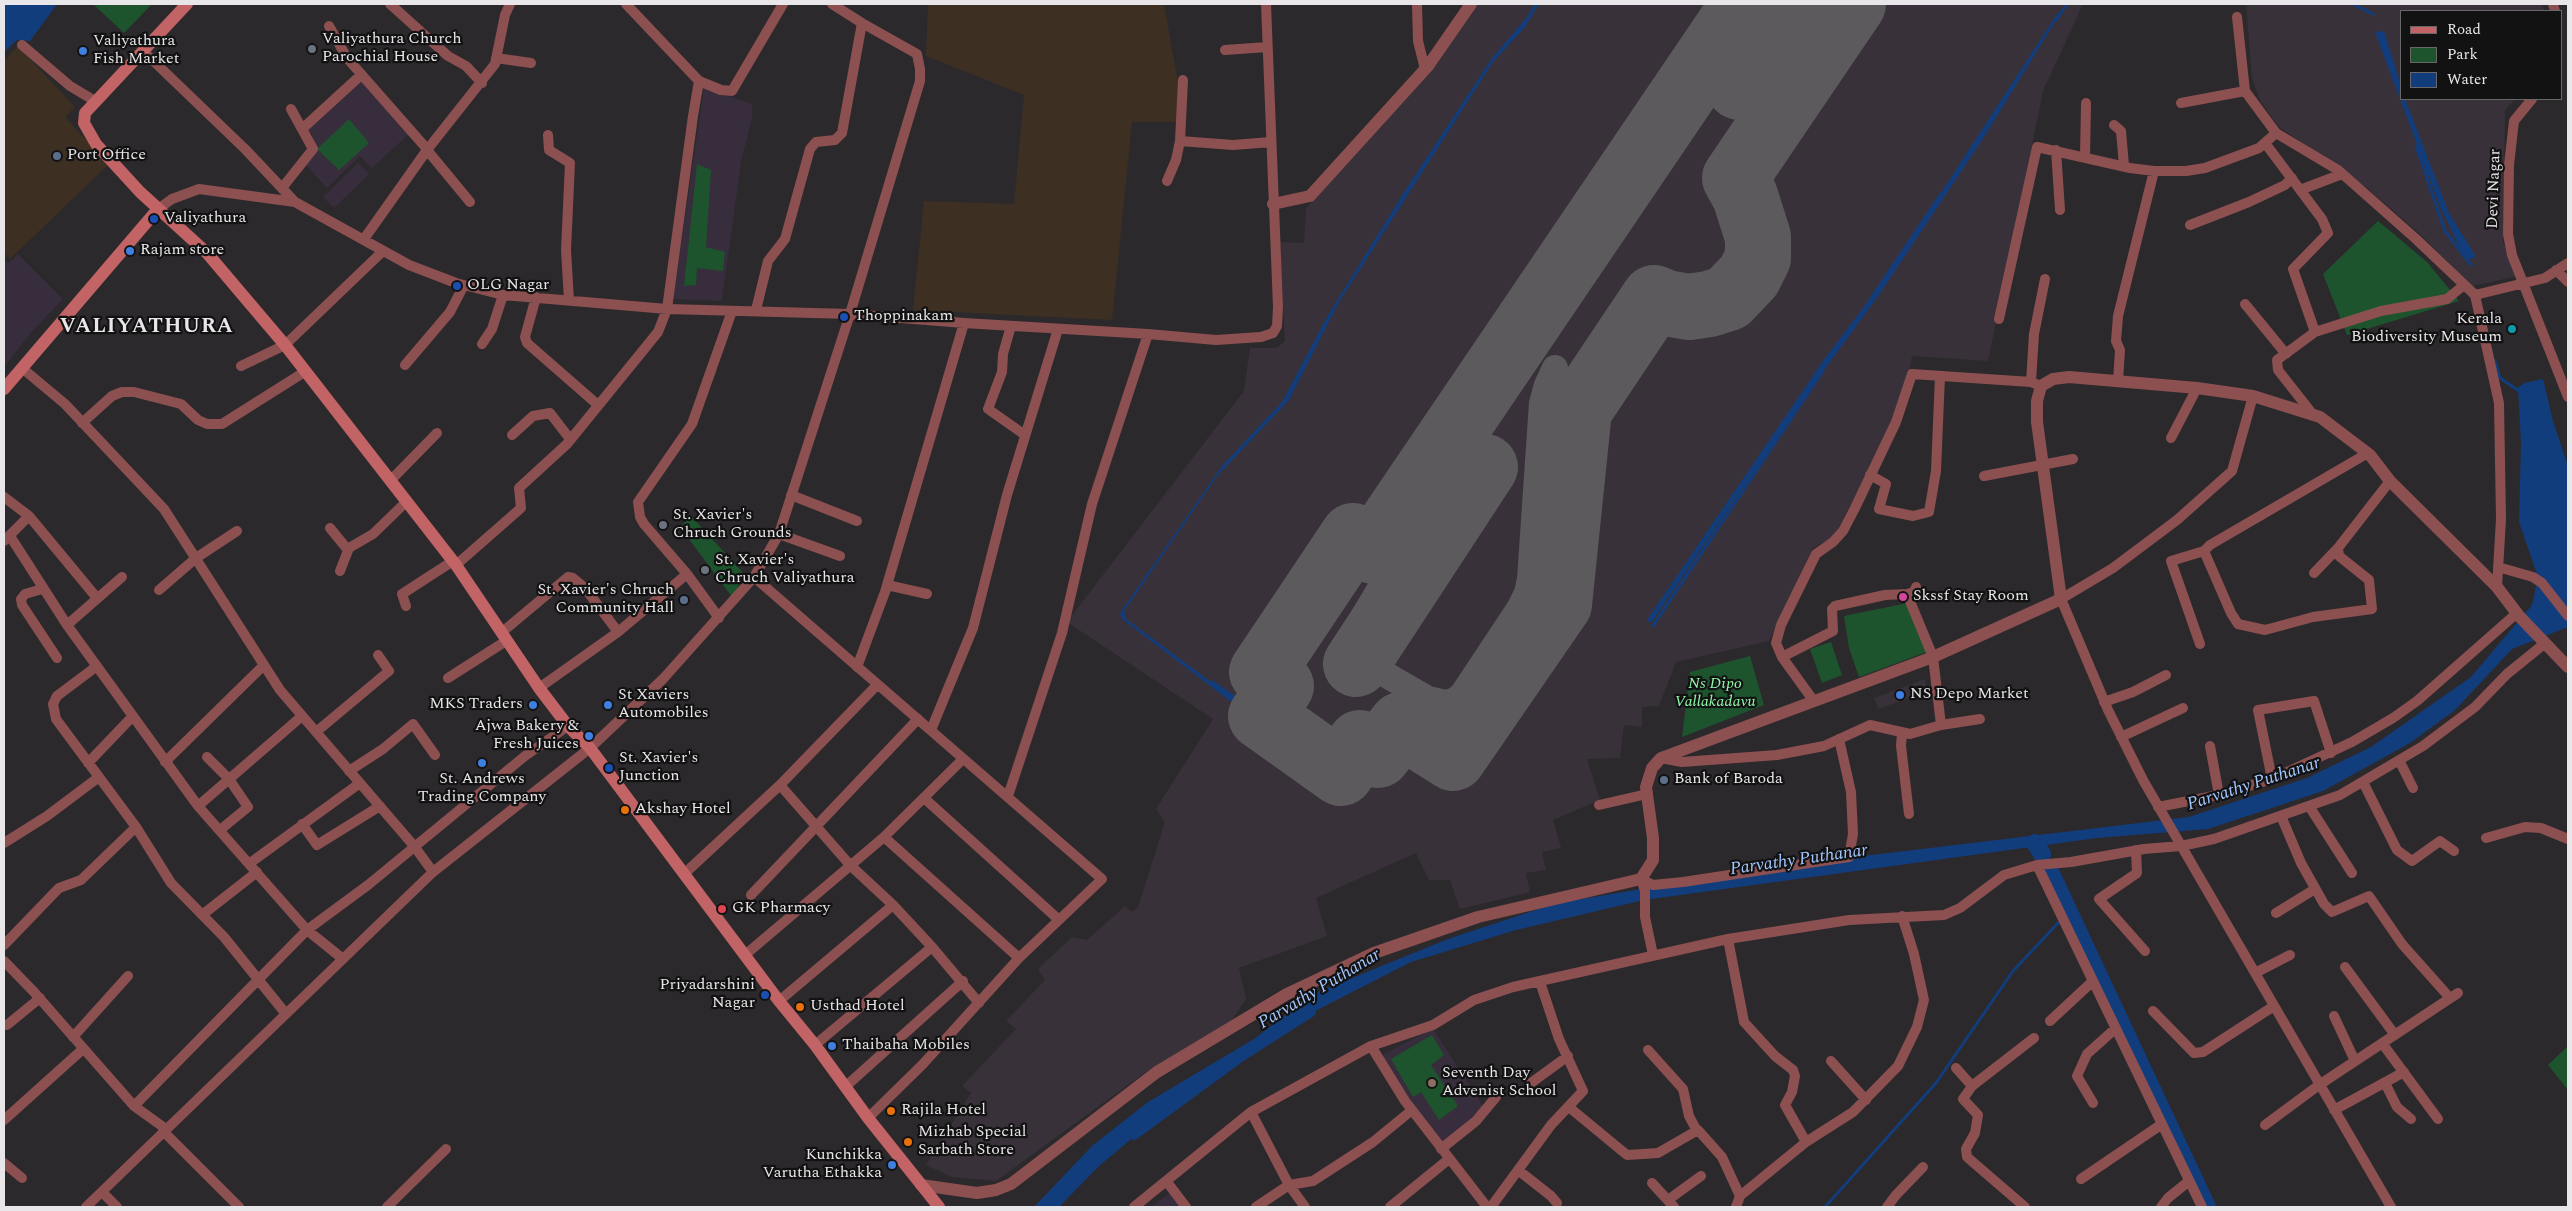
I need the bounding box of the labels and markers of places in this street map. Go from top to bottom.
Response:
place label: Valiyathura Church Parochial House [322,30,462,68]
place label: Valiyathura Fish Market [93,32,179,70]
marker: Valiyathura Church Parochial House [306,43,318,55]
marker: Valiyathura Fish Market [77,45,89,57]
place label: Port Office [67,146,146,166]
marker: Port Office [51,150,63,162]
place label: Valiyathura [164,209,246,229]
marker: Valiyathura [148,213,160,225]
place label: Rajam store [140,241,224,261]
marker: Rajam store [124,245,136,257]
place label: OLG Nagar [467,276,549,296]
marker: OLG Nagar [451,280,463,292]
place label: Thoppinakam [854,307,953,327]
place label: Kerala Biodiversity Museum [2351,310,2502,348]
marker: Thoppinakam [838,311,850,323]
marker: Kerala Biodiversity Museum [2506,323,2518,335]
place label: St. Xavier's Chruch Grounds [673,506,792,544]
marker: St. Xavier's Chruch Grounds [657,519,669,531]
place label: St. Xavier's Chruch Valiyathura [715,551,855,589]
marker: St. Xavier's Chruch Valiyathura [699,564,711,576]
place label: St. Xavier's Chruch Community Hall [537,581,674,619]
place label: Skssf Stay Room [1913,587,2029,607]
marker: Skssf Stay Room [1897,591,1909,603]
marker: St. Xavier's Chruch Community Hall [678,594,690,606]
place label: NS Depo Market [1910,685,2029,705]
place label: St Xaviers Automobiles [618,686,709,724]
marker: NS Depo Market [1894,689,1906,701]
place label: MKS Traders [429,695,523,715]
marker: MKS Traders [527,699,539,711]
marker: St Xaviers Automobiles [602,699,614,711]
place label: Ajwa Bakery & Fresh Juices [475,717,579,755]
marker: Ajwa Bakery & Fresh Juices [583,730,595,742]
place label: St. Xavier's Junction [619,749,698,787]
marker: St. Andrews Trading Company [476,757,488,769]
marker: St. Xavier's Junction [603,762,615,774]
place label: St. Andrews Trading Company [418,770,546,808]
place label: Bank of Baroda [1674,770,1783,790]
marker: Bank of Baroda [1658,774,1670,786]
place label: Akshay Hotel [635,800,731,820]
marker: Akshay Hotel [619,804,631,816]
place label: GK Pharmacy [732,899,830,919]
marker: GK Pharmacy [716,903,728,915]
place label: Priyadarshini Nagar [660,976,755,1014]
marker: Priyadarshini Nagar [759,989,771,1001]
place label: Usthad Hotel [810,997,905,1017]
marker: Usthad Hotel [794,1001,806,1013]
place label: Thaibaha Mobiles [842,1036,970,1056]
marker: Thaibaha Mobiles [826,1040,838,1052]
place label: Seventh Day Advenist School [1442,1064,1557,1102]
marker: Seventh Day Advenist School [1426,1077,1438,1089]
place label: Rajila Hotel [901,1101,986,1121]
marker: Rajila Hotel [885,1105,897,1117]
place label: Mizhab Special Sarbath Store [918,1123,1026,1161]
marker: Mizhab Special Sarbath Store [902,1136,914,1148]
place label: Kunchikka Varutha Ethakka [763,1146,882,1184]
marker: Kunchikka Varutha Ethakka [886,1159,898,1171]

